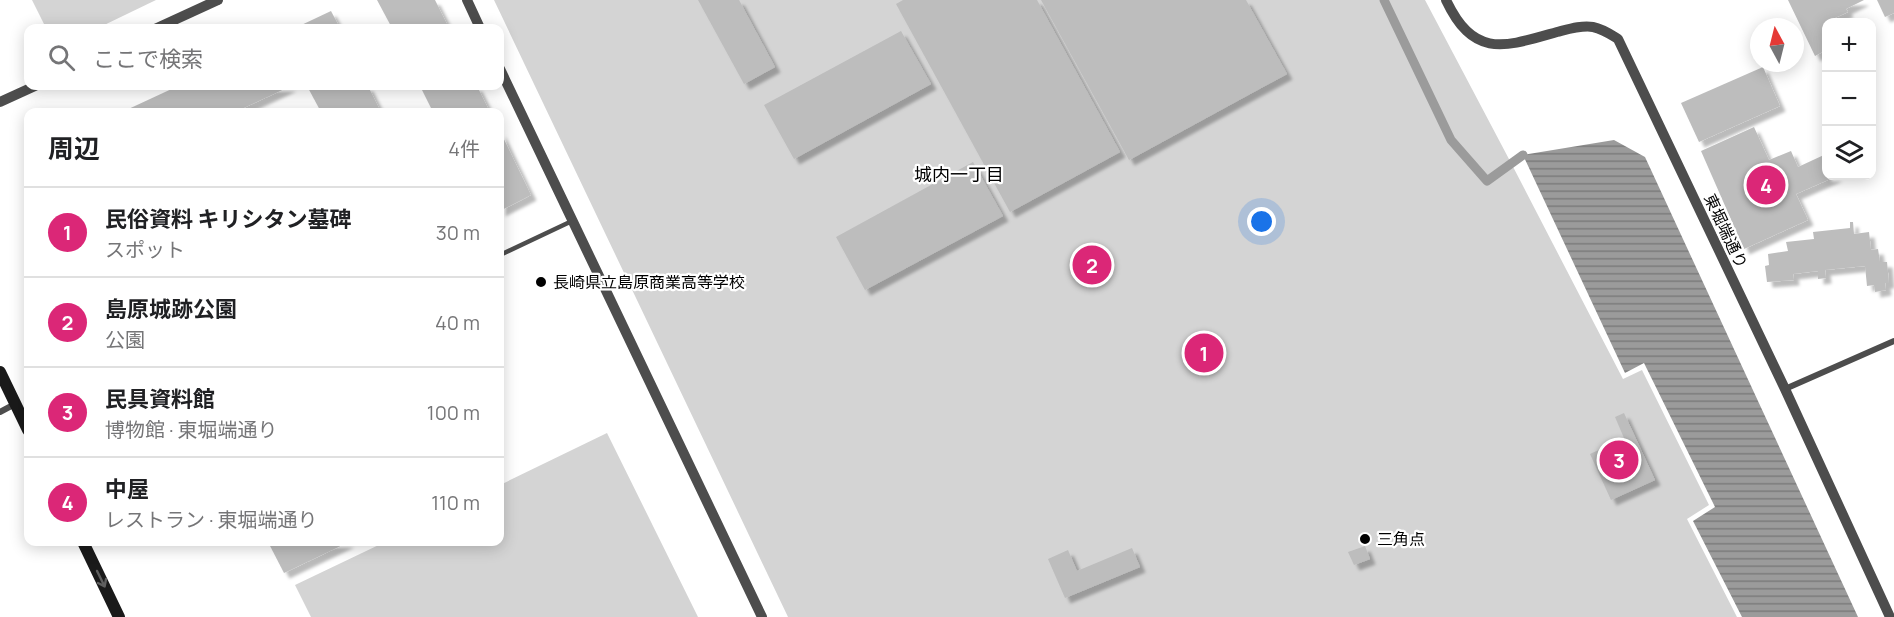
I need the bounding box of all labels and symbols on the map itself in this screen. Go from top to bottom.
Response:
north arrow [1750,18,1804,72]
district label: 城内一丁目 [914,162,1004,186]
pin: 4 [1746,162,1786,207]
street label: 東堀端通り [1699,190,1753,272]
your location [1247,207,1276,236]
pin: 2 [1072,242,1112,288]
place label: 長崎県立島原商業高等学校 [553,271,745,293]
marker: 長崎県立島原商業高等学校 [534,275,548,289]
pin: 1 [1184,330,1224,376]
pin: 3 [1600,438,1638,482]
place label: 三角点 [1377,528,1425,550]
marker: 三角点 [1358,532,1372,546]
one-way arrow [95,570,107,588]

